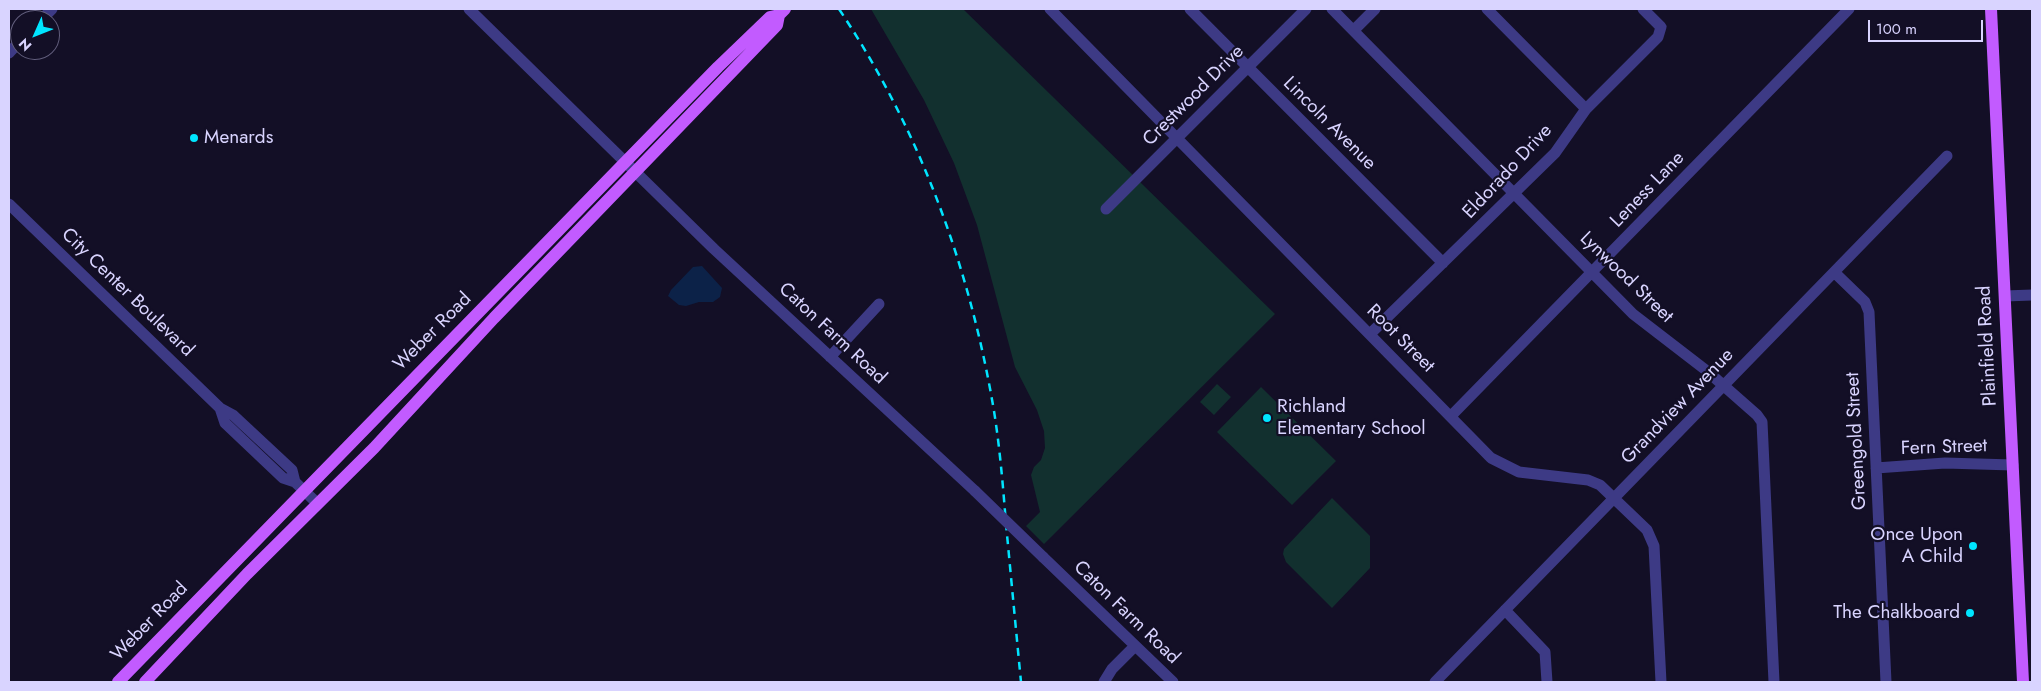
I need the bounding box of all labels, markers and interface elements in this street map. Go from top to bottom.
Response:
north arrow [10,10,60,60]
scale bar [1871,10,1986,42]
text: 100 m [1876,18,1917,40]
text: N [14,34,36,56]
street label: Crestwood Drive [1139,41,1249,151]
street label: Lincoln Avenue [1278,73,1380,175]
street label: Eldorado Drive [1458,120,1558,224]
place label: Menards [204,127,273,149]
marker: Menards [188,132,200,144]
street label: Leness Lane [1606,147,1690,233]
street label: City Center Boulevard [56,224,198,362]
street label: Lynwood Street [1575,228,1677,328]
street label: Caton Farm Road [773,278,891,390]
street label: Plainfield Road [1973,285,2003,407]
street label: Weber Road [389,288,477,376]
street label: Root Street [1361,300,1439,378]
street label: Grandview Avenue [1617,344,1739,470]
street label: Greengold Street [1842,372,1872,510]
place label: Richland Elementary School [1277,396,1426,440]
marker: Richland Elementary School [1261,412,1273,424]
street label: Fern Street [1901,435,1987,461]
place label: Once Upon A Child [1870,524,1963,568]
marker: Once Upon A Child [1967,540,1979,552]
street label: Caton Farm Road [1068,557,1184,669]
street label: Weber Road [107,578,193,666]
place label: The Chalkboard [1833,602,1960,624]
marker: The Chalkboard [1964,607,1976,619]

